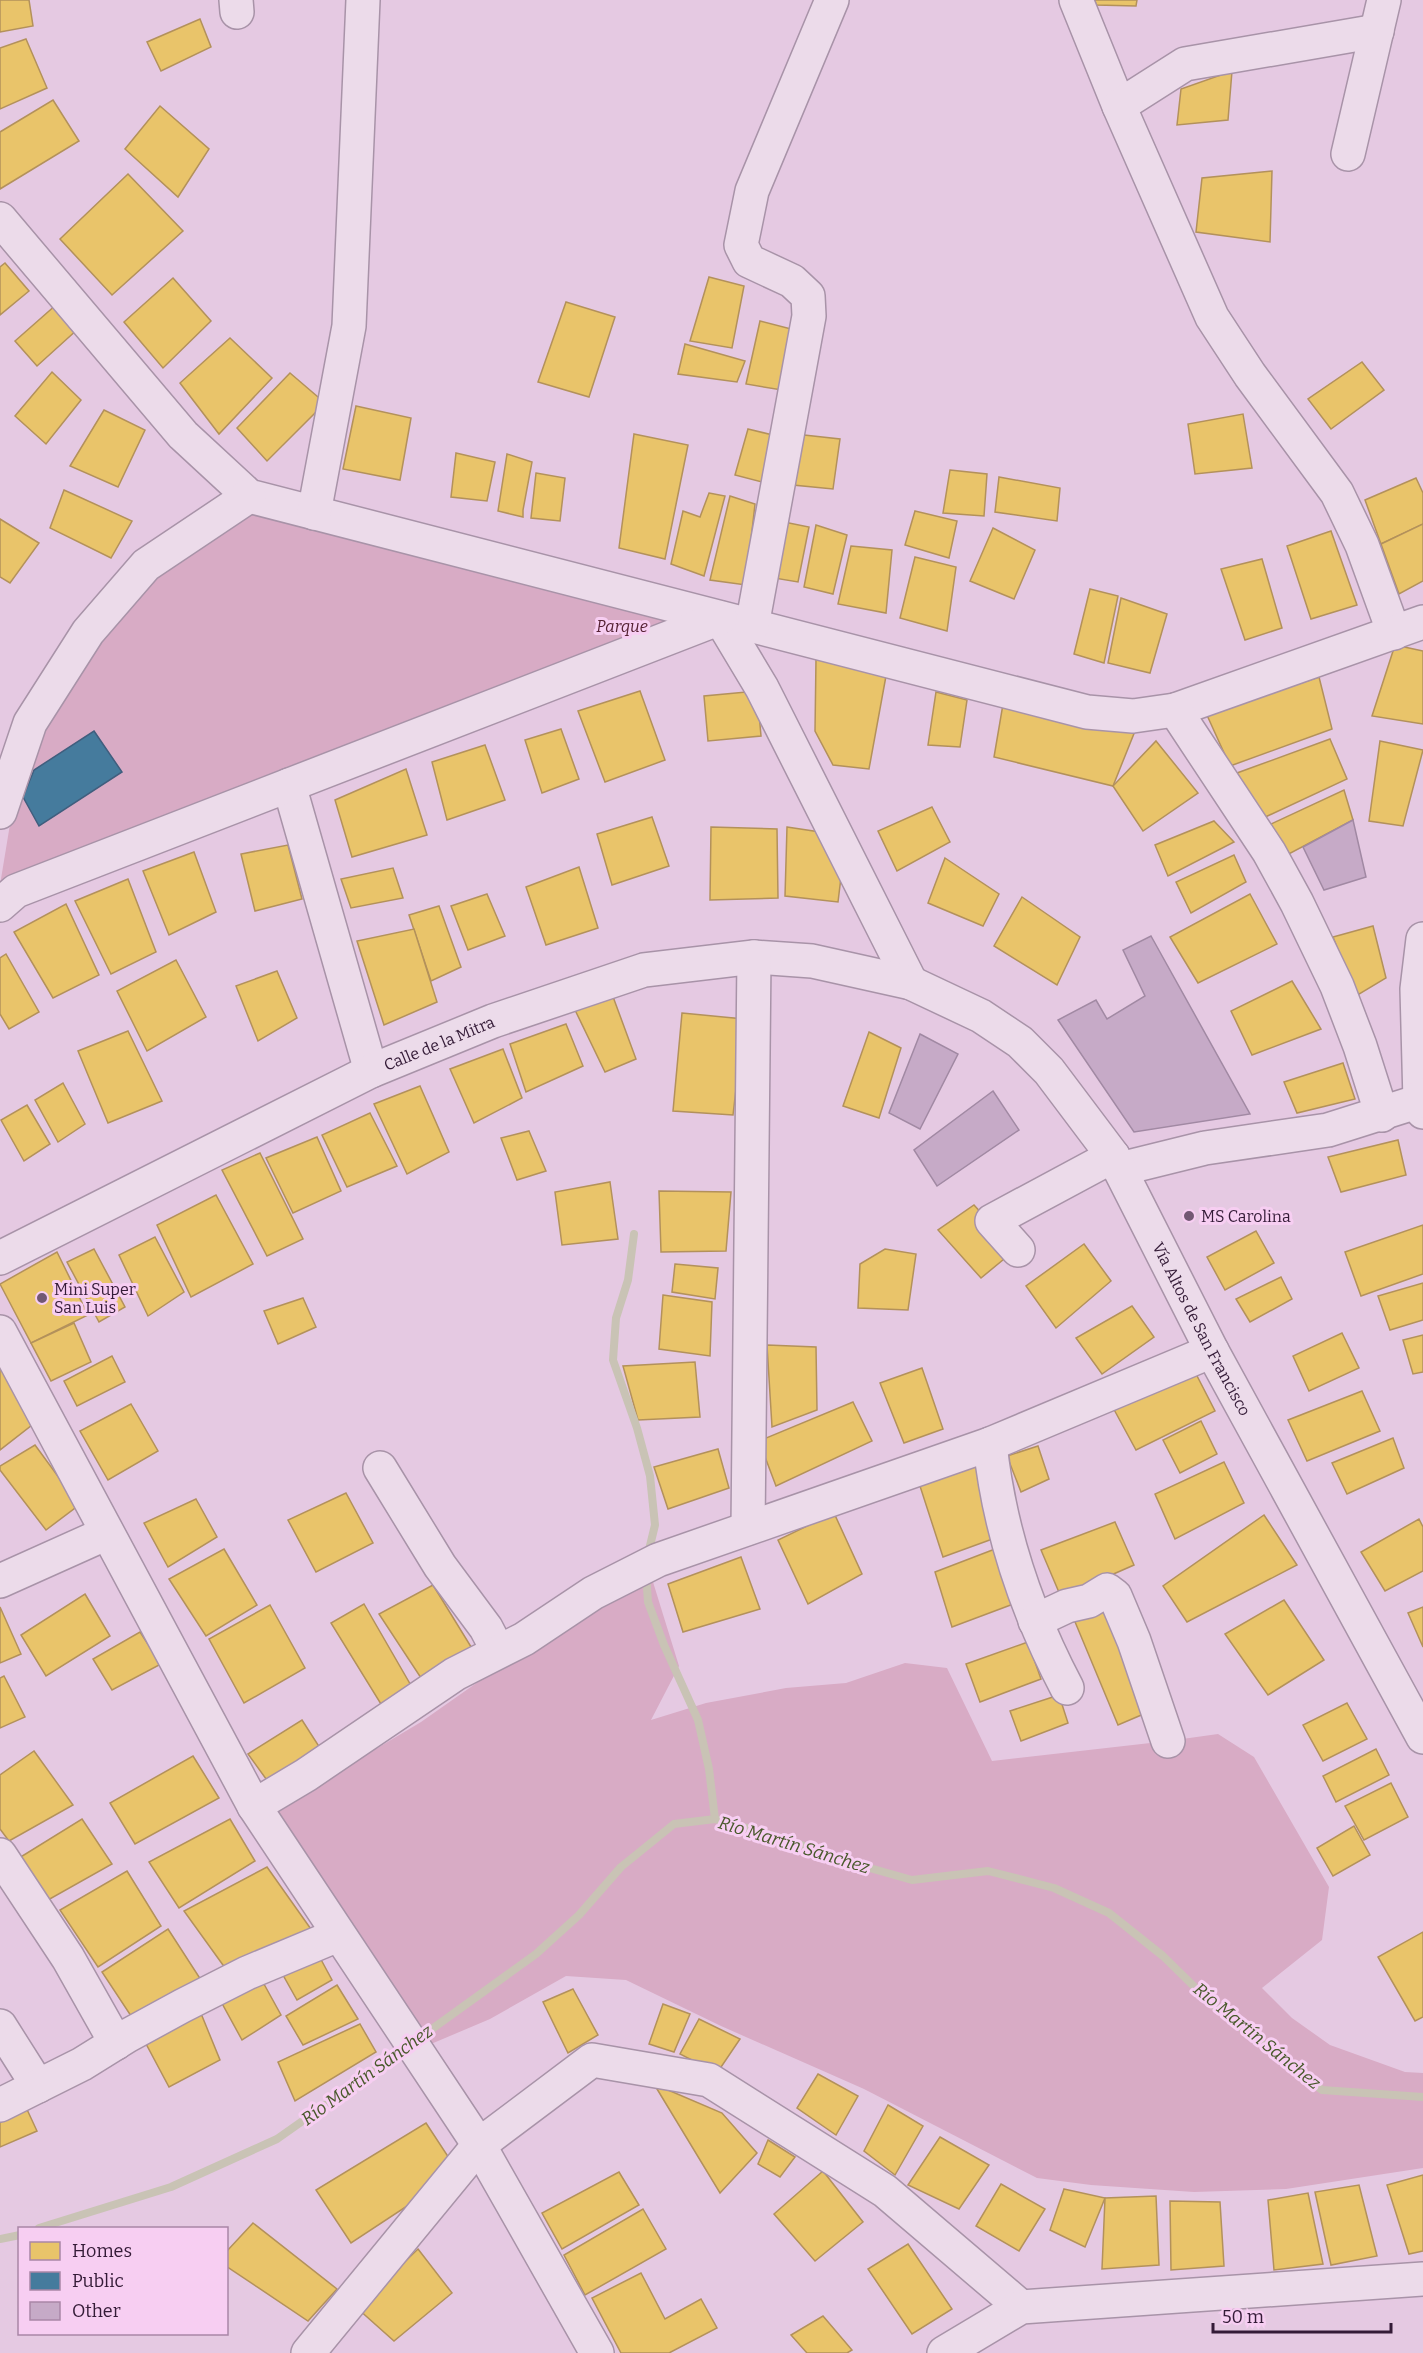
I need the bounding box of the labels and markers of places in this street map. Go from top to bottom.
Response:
place label: MS Carolina [1201,1207,1291,1226]
marker: MS Carolina [1182,1209,1196,1223]
place label: Mini Super San Luis [54,1280,136,1317]
marker: Mini Super San Luis [35,1291,49,1305]

